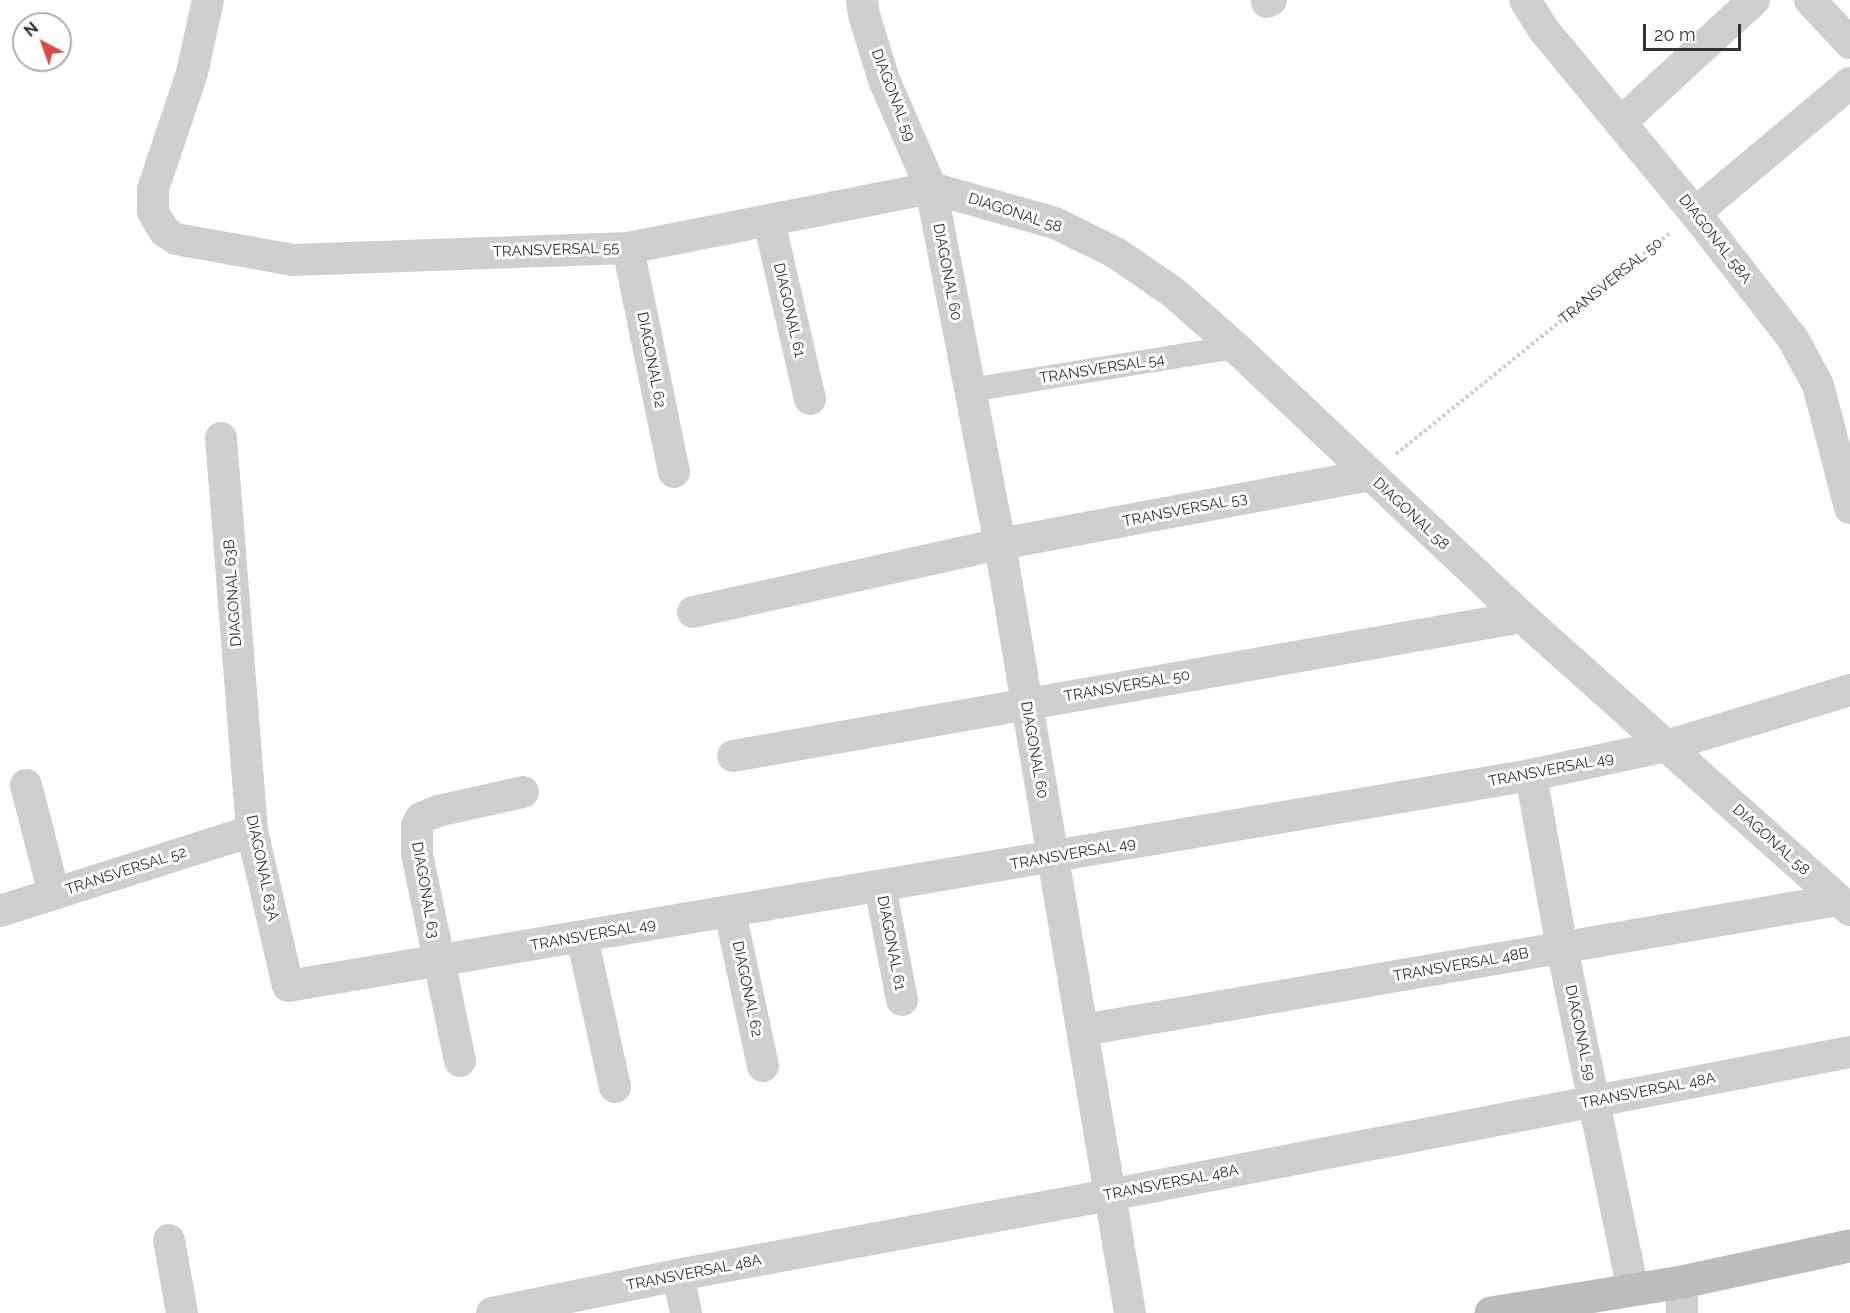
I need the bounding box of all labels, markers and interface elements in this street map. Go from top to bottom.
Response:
north arrow [12,12,72,72]
scale bar [1646,12,1744,50]
text: N [20,18,42,41]
text: 20 m [1654,24,1696,45]
street label: DIAGONAL 59 [867,46,919,144]
street label: DIAGONAL 58 [966,189,1064,237]
street label: DIAGONAL 58A [1675,191,1755,287]
street label: DIAGONAL 60 [929,222,965,322]
street label: TRANSVERSAL 50 [1556,234,1666,328]
street label: TRANSVERSAL 55 [492,239,620,261]
street label: DIAGONAL 61 [769,261,809,359]
street label: DIAGONAL 62 [633,311,669,409]
street label: TRANSVERSAL 54 [1038,350,1166,388]
street label: DIAGONAL 58 [1369,474,1453,554]
street label: TRANSVERSAL 53 [1121,489,1249,531]
street label: DIAGONAL 63B [220,539,246,647]
street label: TRANSVERSAL 50 [1063,666,1191,706]
street label: DIAGONAL 60 [1017,700,1051,800]
street label: TRANSVERSAL 49 [1487,749,1615,791]
street label: DIAGONAL 58 [1729,801,1813,879]
street label: DIAGONAL 63A [242,813,282,923]
street label: TRANSVERSAL 49 [1009,834,1137,874]
street label: DIAGONAL 63 [408,840,442,940]
street label: TRANSVERSAL 52 [63,843,189,899]
street label: DIAGONAL 61 [873,894,909,992]
street label: TRANSVERSAL 49 [529,915,657,955]
street label: DIAGONAL 62 [728,940,766,1038]
street label: TRANSVERSAL 48B [1392,944,1530,986]
street label: DIAGONAL 59 [1561,983,1599,1083]
street label: TRANSVERSAL 48A [1579,1069,1717,1113]
street label: TRANSVERSAL 48A [1102,1161,1240,1205]
street label: TRANSVERSAL 48A [625,1251,763,1295]

